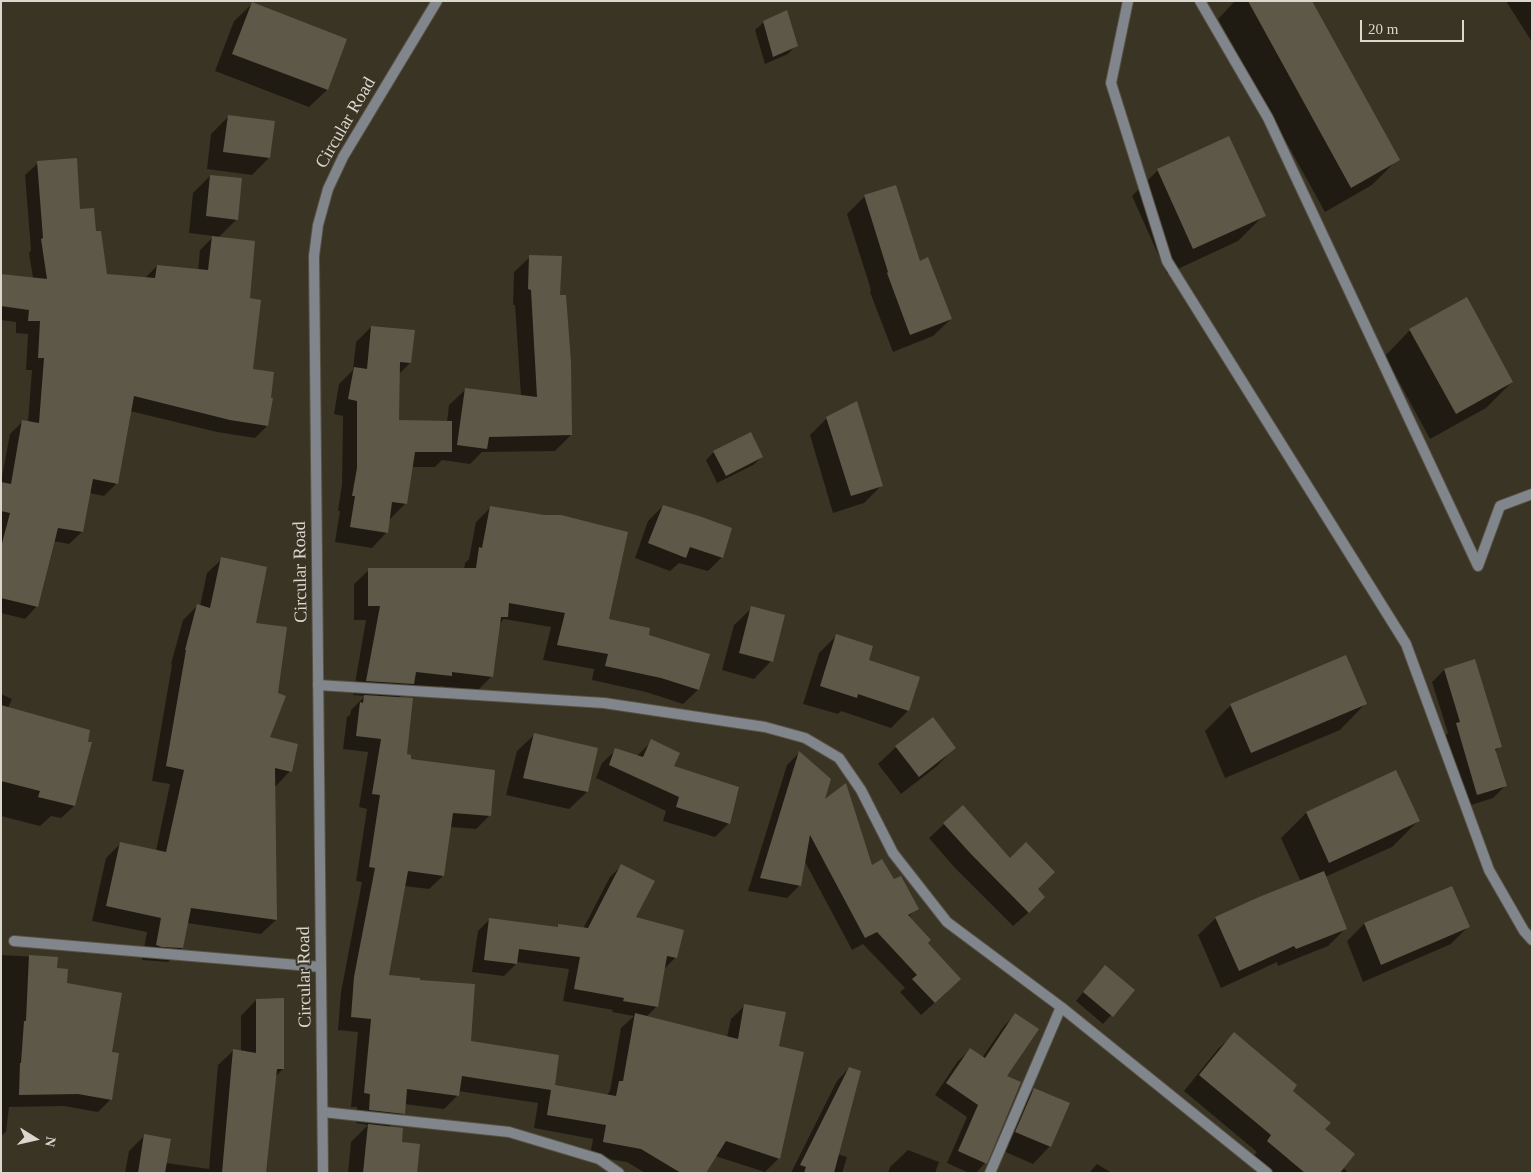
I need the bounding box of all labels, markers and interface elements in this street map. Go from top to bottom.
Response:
scale bar [1363,10,1467,42]
text: 20 m [1368,21,1398,37]
street label: Circular Road [311,74,381,172]
street label: Circular Road [289,521,313,623]
street label: Circular Road [293,926,317,1028]
north arrow [10,1114,60,1164]
text: N [42,1135,59,1148]

